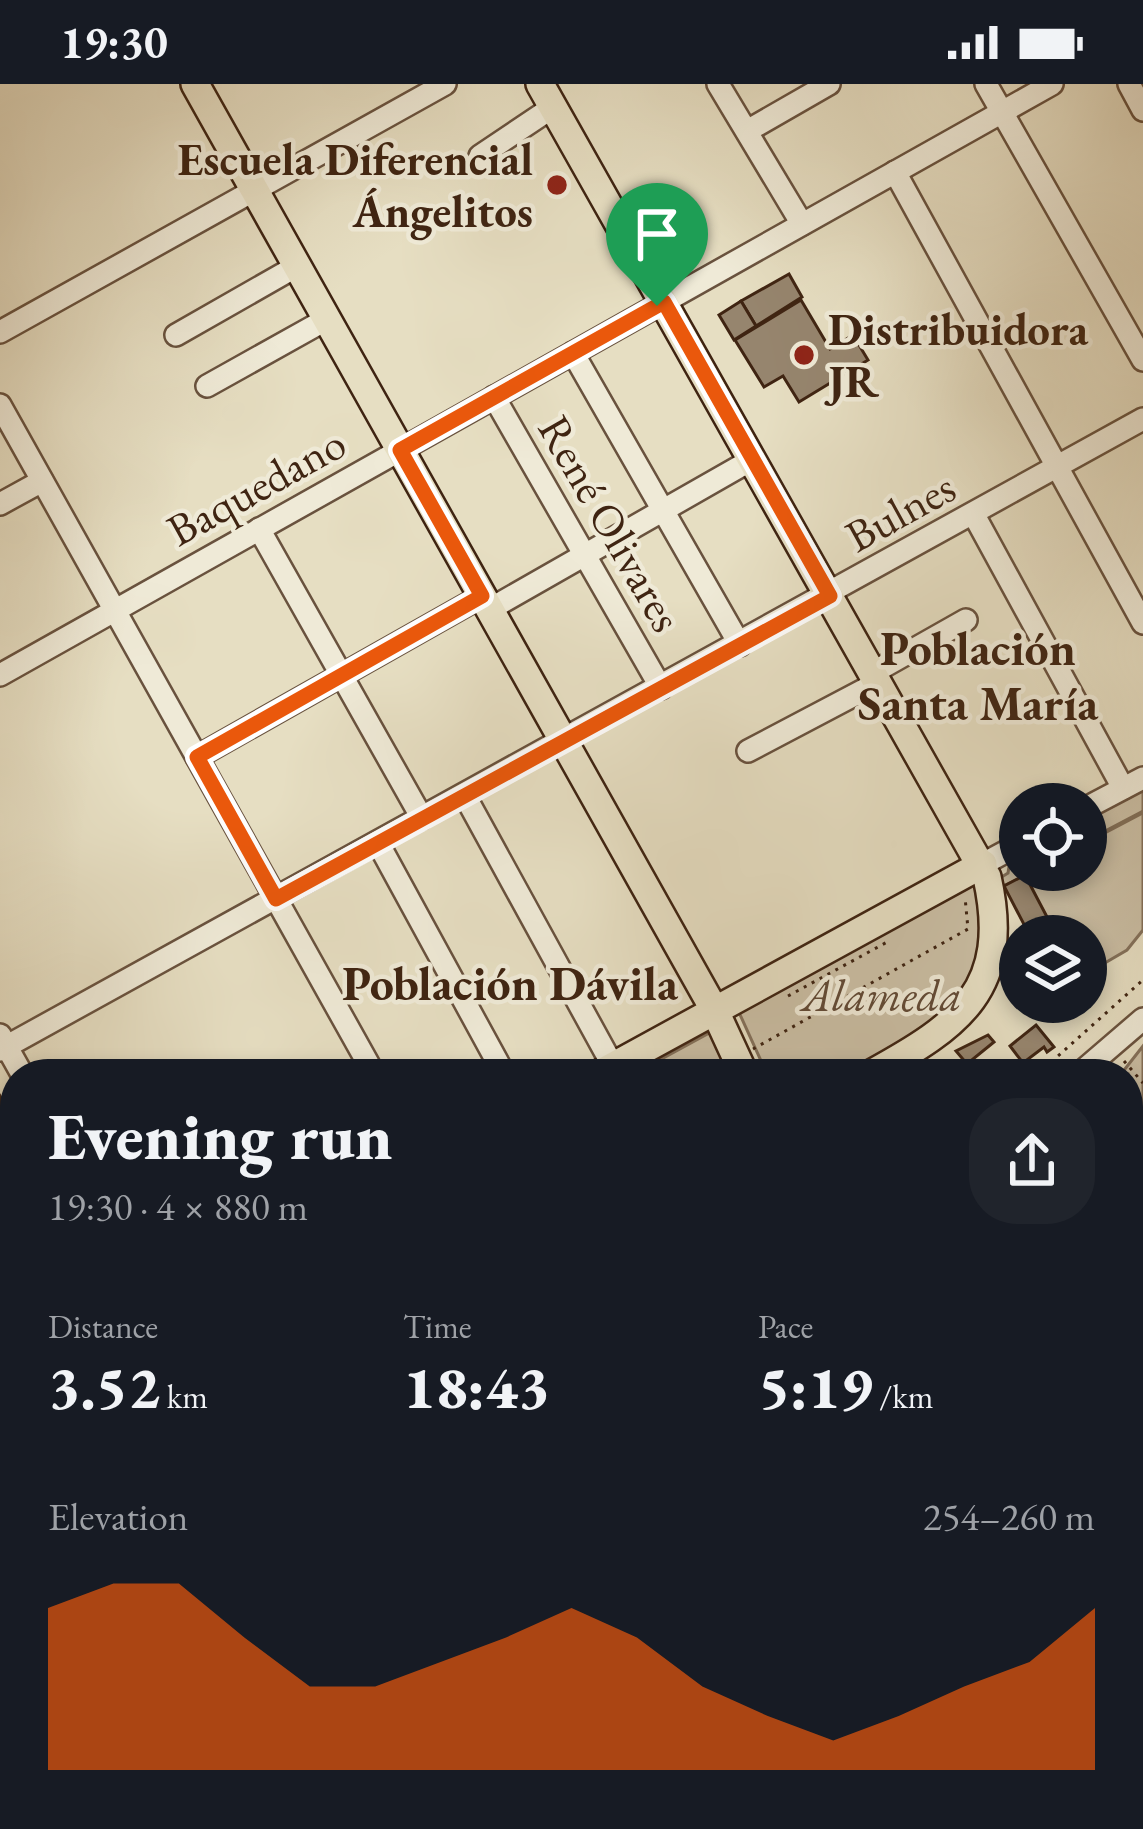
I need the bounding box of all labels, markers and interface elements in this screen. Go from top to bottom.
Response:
text: 19:30 [60,13,168,71]
place label: Escuela Diferencial Ángelitos [177,130,533,241]
marker: Escuela Diferencial Ángelitos [544,172,570,198]
pin [606,183,708,306]
icon: arrive [624,201,690,267]
place label: Distribuidora JR [824,300,1089,410]
marker: Distribuidora JR [791,342,817,368]
street label: René Olivares [526,404,696,642]
street label: Baquedano [156,413,356,559]
street label: Bulnes [835,457,965,565]
district label: Población Santa María [858,617,1099,734]
map controls [999,783,1107,1023]
button: locate [999,783,1107,891]
button: layers [999,915,1107,1023]
district label: Población Dávila [342,952,679,1014]
park label: Alameda [799,966,962,1024]
text: Evening run [48,1093,393,1179]
button: share [969,1098,1095,1224]
text: 19:30 · 4 × 880 m [48,1181,308,1232]
text: Distance [48,1305,158,1348]
text: Time [403,1305,472,1348]
text: Pace [758,1305,813,1348]
text: 3.52 [48,1348,160,1426]
text: 18:43 [403,1348,550,1426]
text: 5:19 [758,1348,873,1426]
text: km [160,1375,208,1418]
text: /km [873,1375,933,1418]
text: Elevation [48,1491,188,1542]
text: 254–260 m [923,1491,1095,1542]

